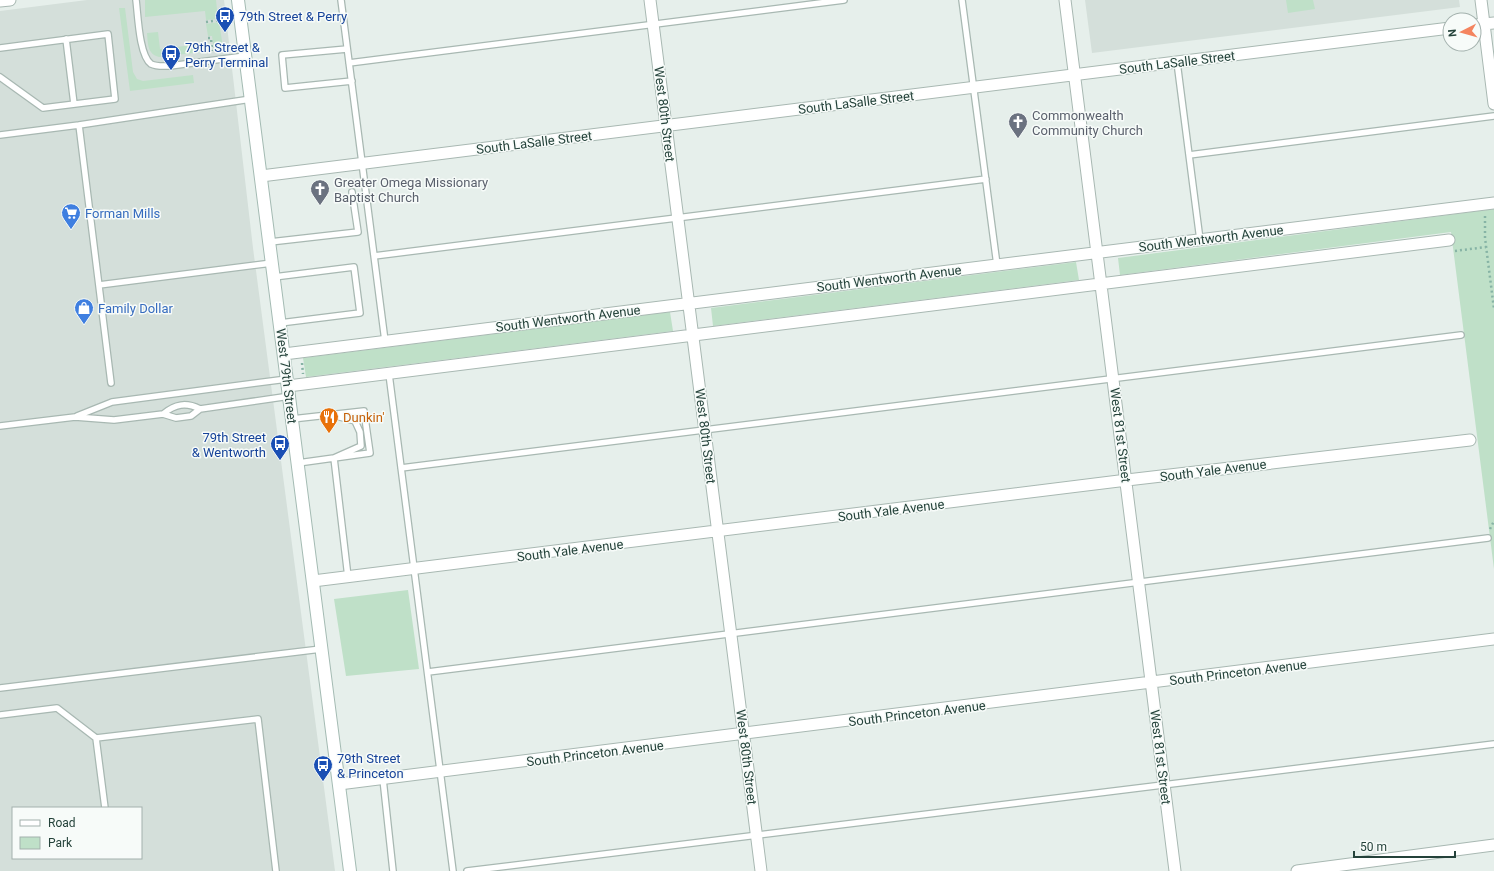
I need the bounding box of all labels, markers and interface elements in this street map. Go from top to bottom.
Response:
bus stop icon: 79th Street & Perry [214,5,236,33]
place label: 79th Street & Perry [239,9,347,24]
north arrow [1442,12,1482,52]
text: N [1446,28,1459,38]
place label: 79th Street & Perry Terminal [185,40,268,70]
bus stop icon: 79th Street & Perry Terminal [160,43,182,71]
street label: South LaSalle Street [1118,48,1236,77]
street label: West 80th Street [651,66,678,163]
street label: South LaSalle Street [797,88,915,117]
place label: Commonwealth Community Church [1032,108,1143,138]
church icon: Commonwealth Community Church [1007,111,1029,139]
street label: South LaSalle Street [475,128,593,157]
place label: Greater Omega Missionary Baptist Church [334,175,488,205]
church icon: Greater Omega Missionary Baptist Church [309,178,331,206]
supermarket icon: Forman Mills [60,202,82,230]
place label: Forman Mills [85,206,161,221]
street label: South Wentworth Avenue [1138,222,1284,255]
street label: South Wentworth Avenue [816,262,962,295]
shop icon: Family Dollar [73,297,95,325]
place label: Family Dollar [98,301,173,316]
street label: South Wentworth Avenue [495,302,641,335]
street label: West 79th Street [273,328,300,425]
street label: West 81st Street [1107,387,1134,483]
street label: West 80th Street [692,388,719,485]
restaurant icon: Dunkin' [318,406,340,434]
place label: Dunkin' [343,410,384,425]
place label: 79th Street & Wentworth [192,430,266,460]
bus stop icon: 79th Street & Wentworth [269,433,291,461]
street label: South Yale Avenue [1159,457,1267,484]
street label: South Yale Avenue [837,497,945,524]
street label: South Yale Avenue [516,537,624,564]
street label: South Princeton Avenue [1169,657,1308,688]
street label: South Princeton Avenue [848,698,987,729]
street label: West 80th Street [733,709,760,806]
street label: West 81st Street [1147,709,1174,805]
street label: South Princeton Avenue [526,738,665,769]
place label: 79th Street & Princeton [337,751,404,781]
bus stop icon: 79th Street & Princeton [312,754,334,782]
legend [12,807,142,859]
text: Road [48,816,76,830]
scale bar [1354,833,1455,859]
text: Park [48,836,73,850]
text: 50 m [1360,840,1387,854]

